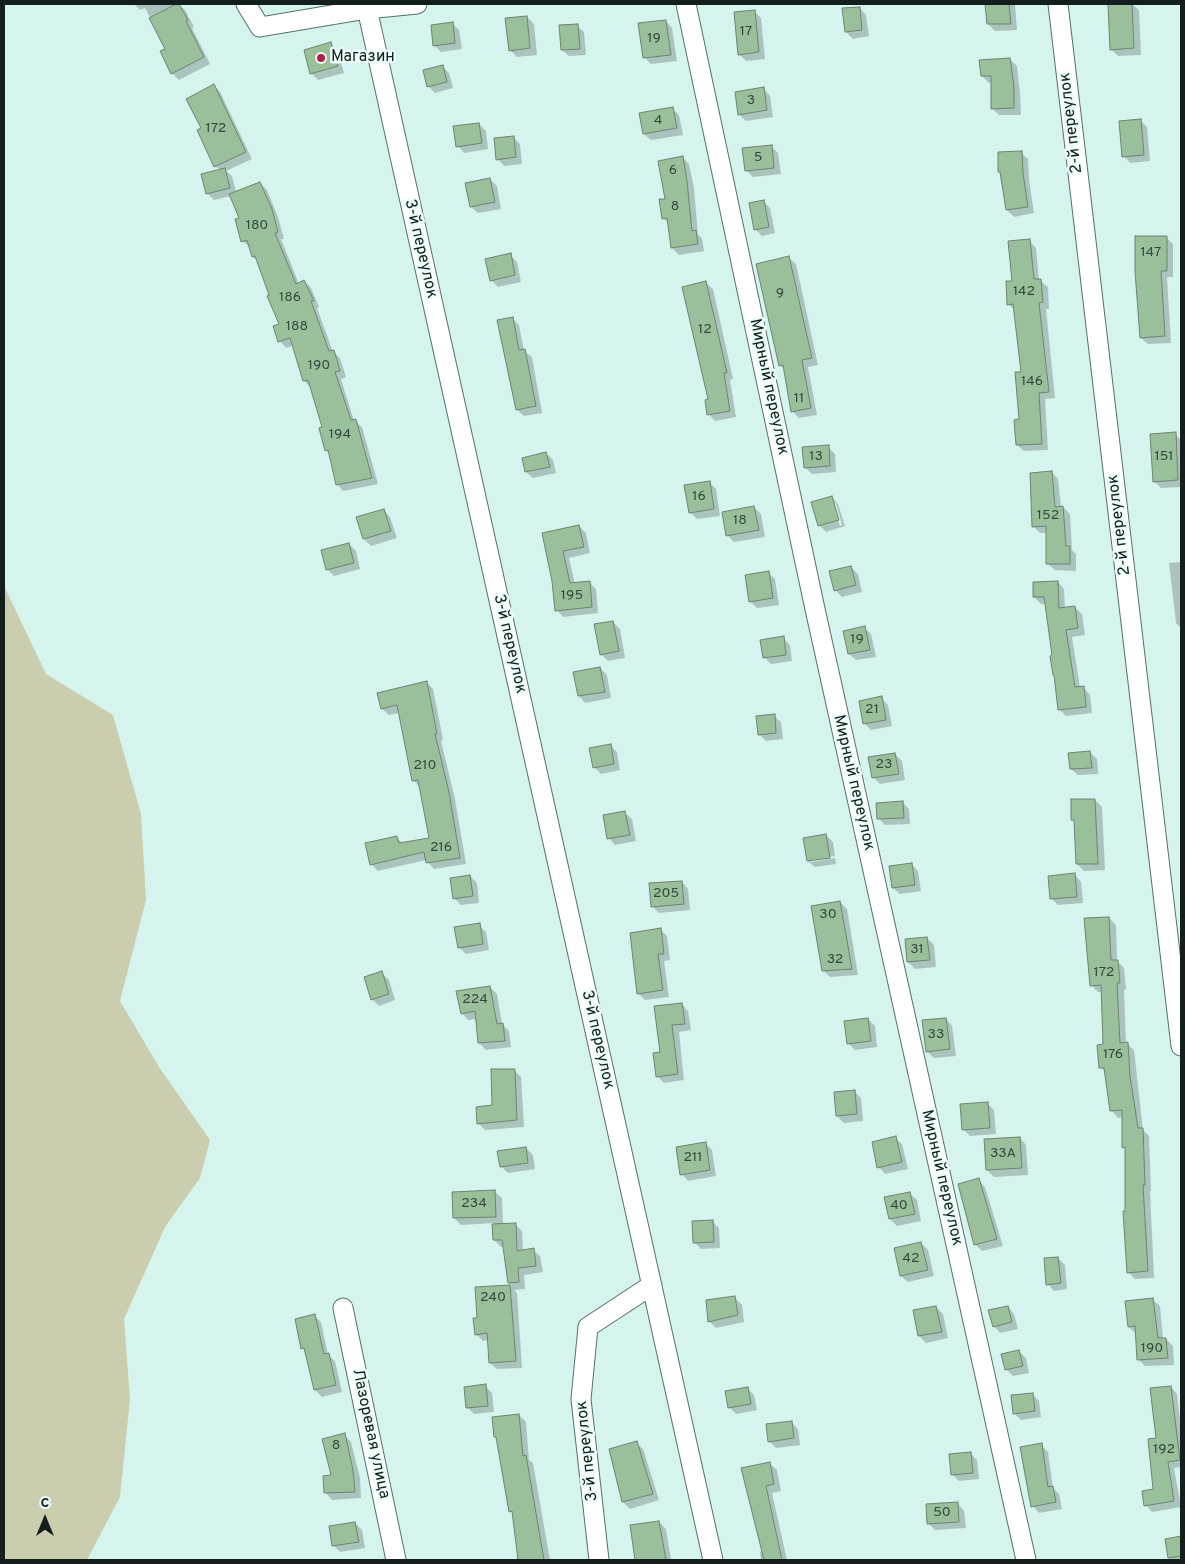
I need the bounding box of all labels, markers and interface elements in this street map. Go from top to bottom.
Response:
house number: 17 [740,24,752,40]
house number: 19 [647,31,661,47]
place label: Магазин [331,48,395,68]
marker: Магазин [315,52,327,64]
street label: 2-й переулок [1056,71,1088,175]
house number: 3 [747,93,755,109]
house number: 4 [654,113,662,129]
house number: 172 [206,121,226,137]
house number: 5 [754,150,762,166]
house number: 6 [669,163,677,179]
street label: 3-й переулок [399,198,441,300]
house number: 8 [671,199,679,215]
house number: 180 [246,218,268,234]
house number: 147 [1141,245,1161,261]
house number: 142 [1013,284,1035,300]
house number: 9 [776,286,784,302]
house number: 186 [279,290,301,306]
street label: Мирный переулок [744,317,792,457]
house number: 188 [286,319,308,335]
house number: 12 [698,322,712,338]
house number: 190 [308,358,330,374]
house number: 146 [1021,374,1043,390]
house number: 11 [794,391,804,407]
house number: 194 [329,427,351,443]
house number: 13 [809,449,823,465]
house number: 151 [1154,449,1174,465]
street label: 2-й переулок [1104,473,1136,577]
house number: 16 [692,489,706,505]
house number: 152 [1037,508,1059,524]
house number: 18 [733,513,747,529]
house number: 195 [561,588,583,604]
street label: 3-й переулок [488,593,530,695]
house number: 19 [850,632,864,648]
house number: 21 [865,702,879,718]
street label: Мирный переулок [828,713,878,853]
house number: 23 [876,757,892,773]
house number: 210 [414,758,436,774]
house number: 216 [430,840,452,856]
house number: 205 [653,886,679,902]
house number: 30 [819,907,837,923]
house number: 31 [910,942,924,958]
house number: 32 [827,952,843,968]
house number: 172 [1094,965,1114,981]
street label: 3-й переулок [576,989,618,1091]
house number: 224 [462,992,488,1008]
house number: 33 [928,1027,944,1043]
house number: 176 [1103,1047,1123,1063]
street label: Мирный переулок [916,1108,966,1248]
house number: 33А [990,1146,1016,1162]
house number: 211 [683,1150,703,1166]
house number: 234 [461,1196,487,1212]
house number: 40 [890,1198,908,1214]
house number: 42 [902,1251,920,1267]
house number: 240 [480,1290,506,1306]
house number: 190 [1141,1341,1163,1357]
street label: Лазоревая улица [347,1367,393,1501]
street label: 3-й переулок [573,1400,603,1502]
house number: 8 [332,1438,340,1454]
house number: 192 [1153,1442,1175,1458]
north arrow [20,1494,70,1544]
text: С [41,1495,49,1512]
house number: 50 [933,1505,951,1521]

